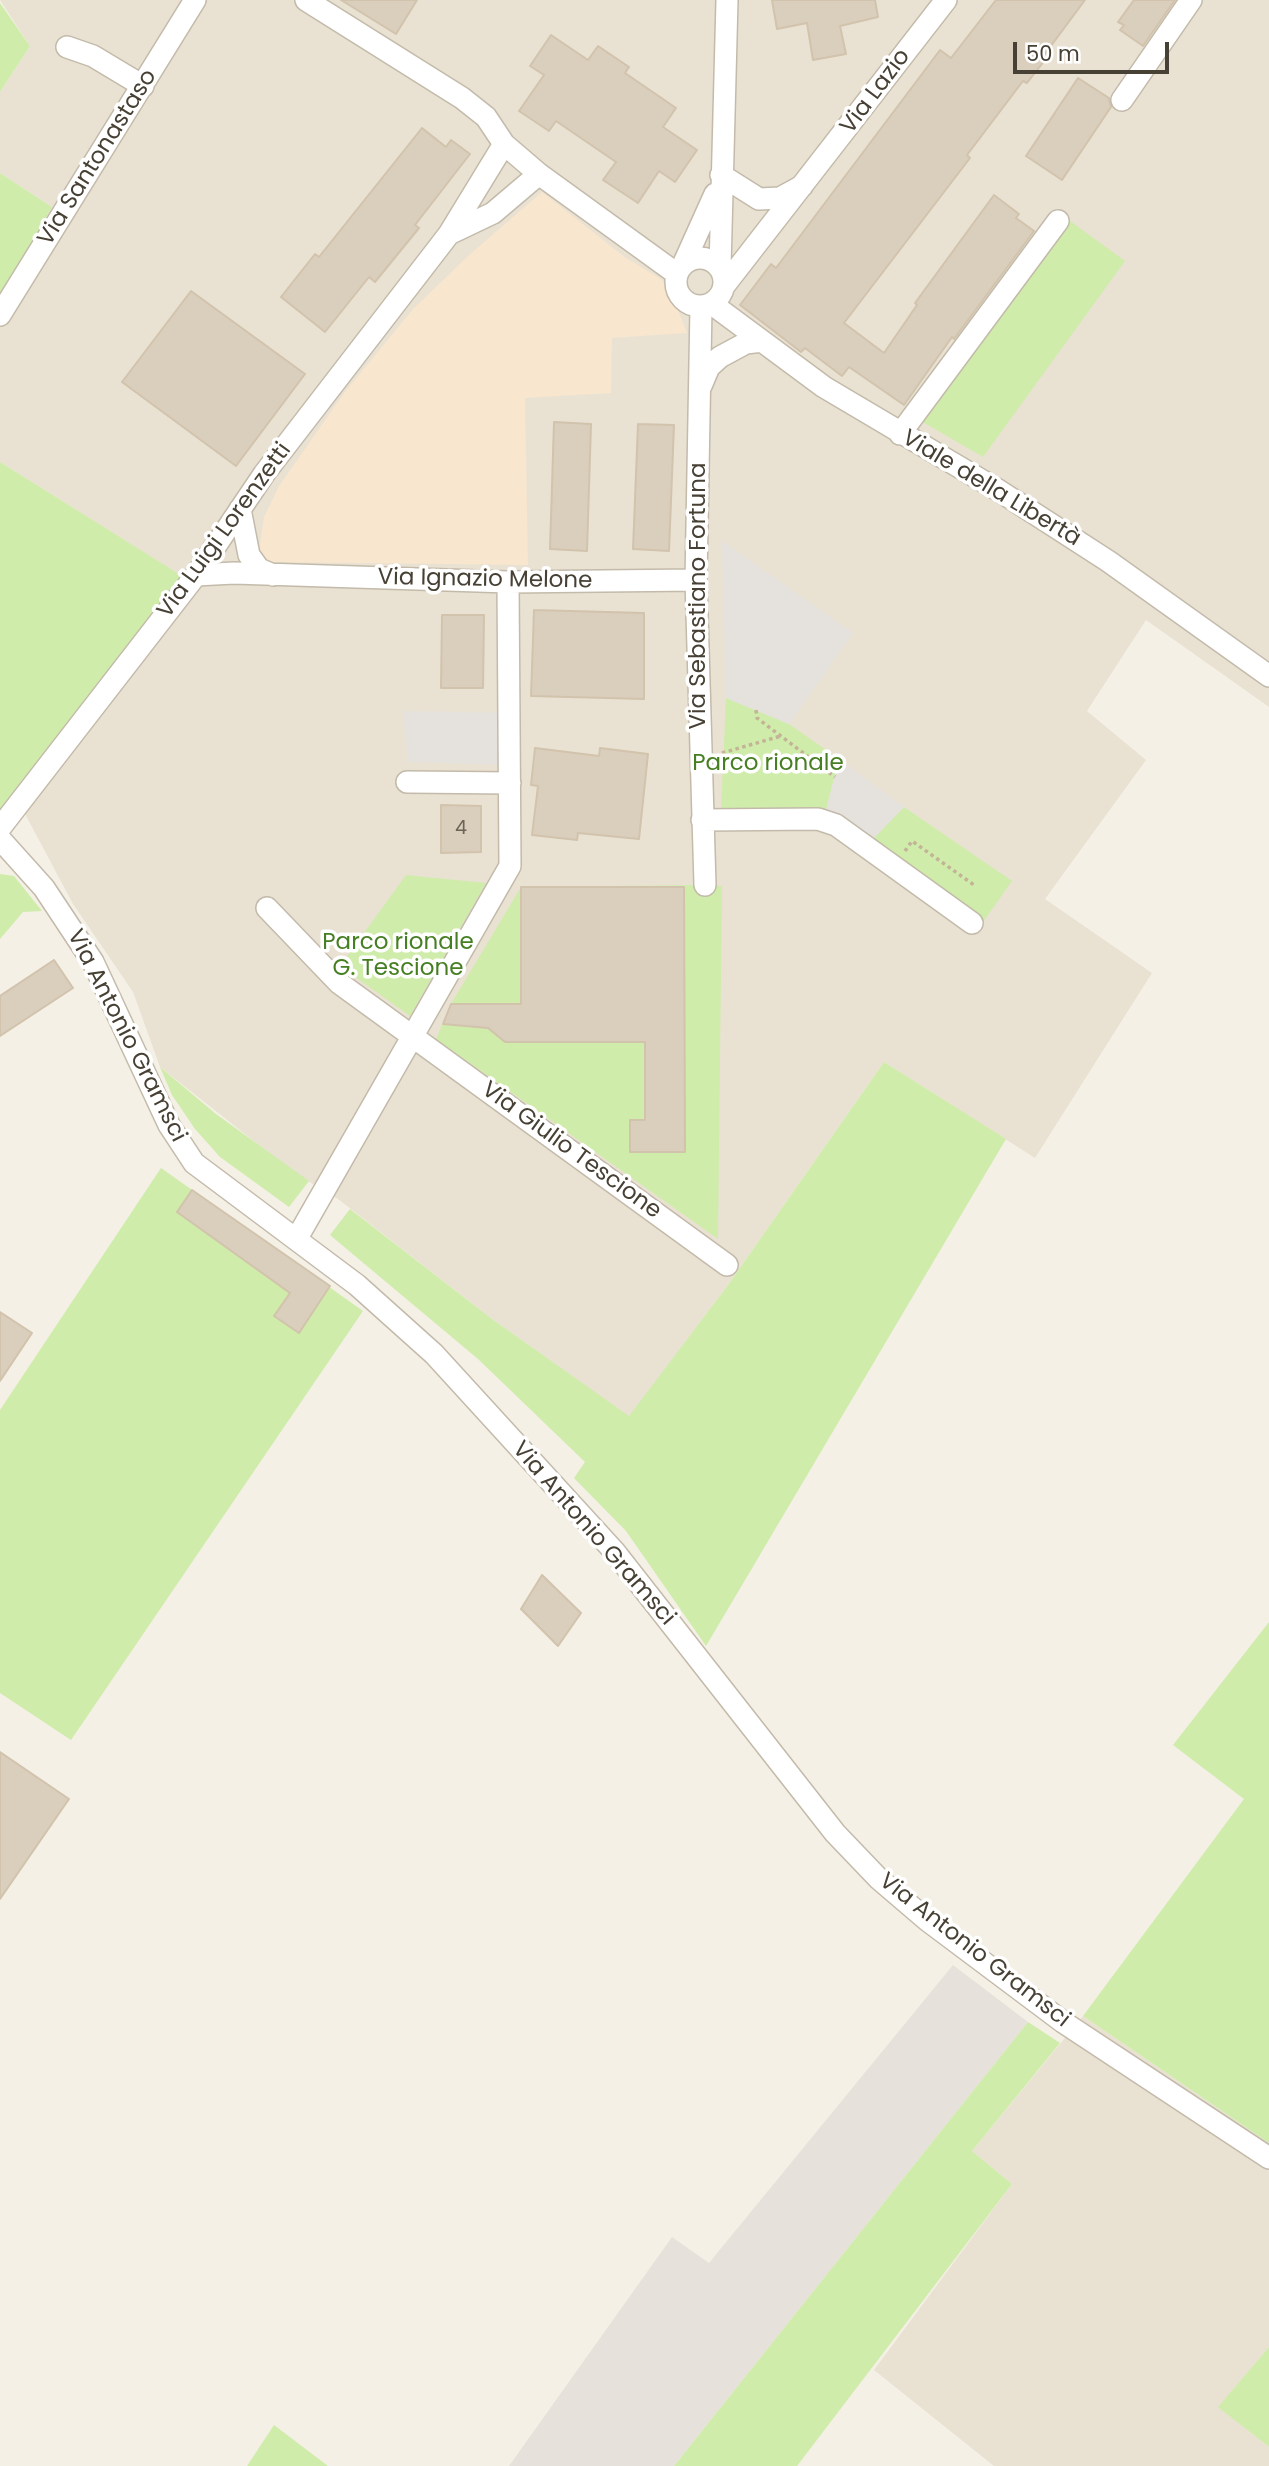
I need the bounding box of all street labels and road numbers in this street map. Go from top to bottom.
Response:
street label: Via Lazio [835,44,917,140]
street label: Via Santonastaso [33,65,163,251]
street label: Viale della Libertà [897,425,1085,553]
street label: Via Luigi Lorenzetti [152,438,298,624]
street label: Via Sebastiano Fortuna [685,462,713,730]
street label: Via Ignazio Melone [377,564,593,596]
street label: Via Antonio Gramsci [60,925,192,1147]
street label: Via Giulio Tescione [476,1077,666,1225]
street label: Via Antonio Gramsci [506,1436,680,1632]
street label: Via Antonio Gramsci [873,1868,1075,2034]

